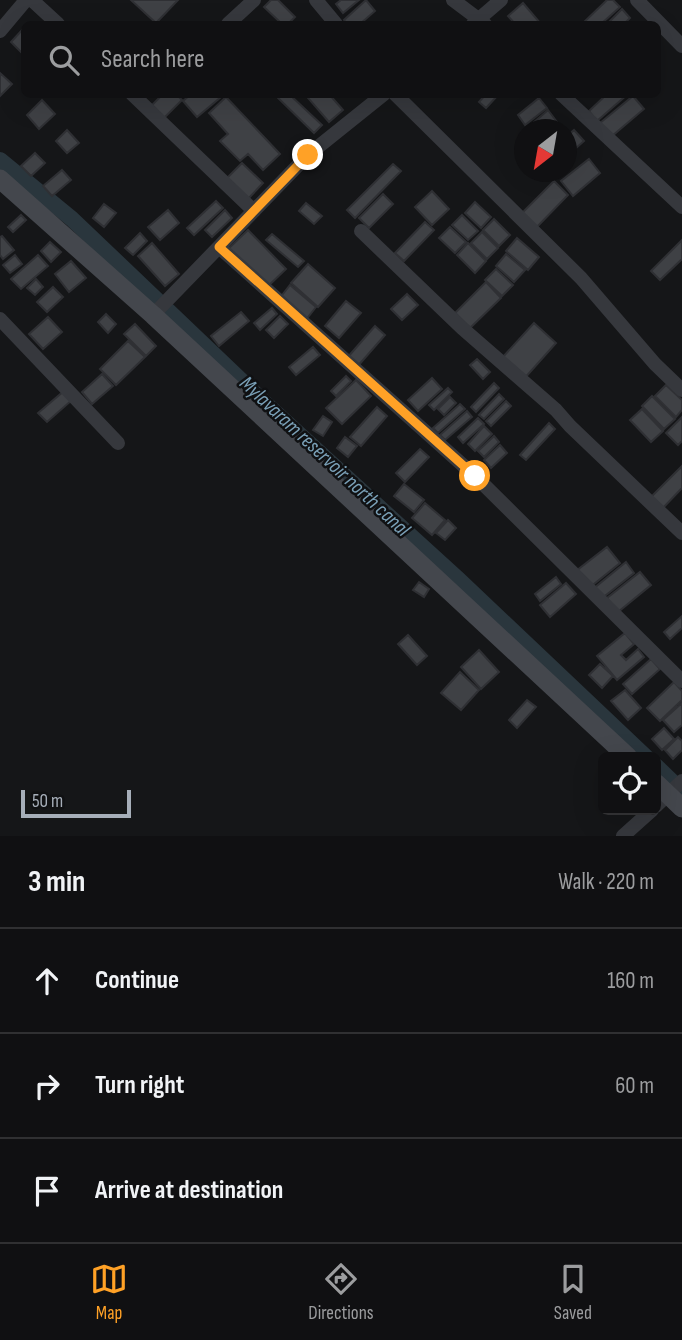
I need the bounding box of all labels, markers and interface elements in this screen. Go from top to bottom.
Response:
search box [21,21,661,98]
icon: search [45,41,83,79]
text: Search here [101,44,204,75]
north arrow [514,119,577,182]
route end [292,139,323,170]
water label: Mylavaram reservoir north canal [234,371,416,543]
route start [459,460,490,491]
map controls [598,752,661,815]
button: locate [598,752,661,815]
scale bar [21,787,131,819]
text: 50 m [32,790,63,813]
text: 3 min [28,864,85,900]
text: Walk · 220 m [558,868,654,896]
icon: ahead [28,962,66,1000]
text: Continue [95,965,179,996]
text: 160 m [607,967,654,995]
icon: right [28,1067,66,1105]
text: Turn right [95,1070,184,1101]
text: 60 m [615,1072,654,1100]
icon: arrive [28,1172,66,1210]
text: Arrive at destination [95,1175,283,1206]
tab: Map [90,1260,128,1325]
tab: Directions [308,1260,374,1325]
tab: Saved [554,1260,592,1325]

